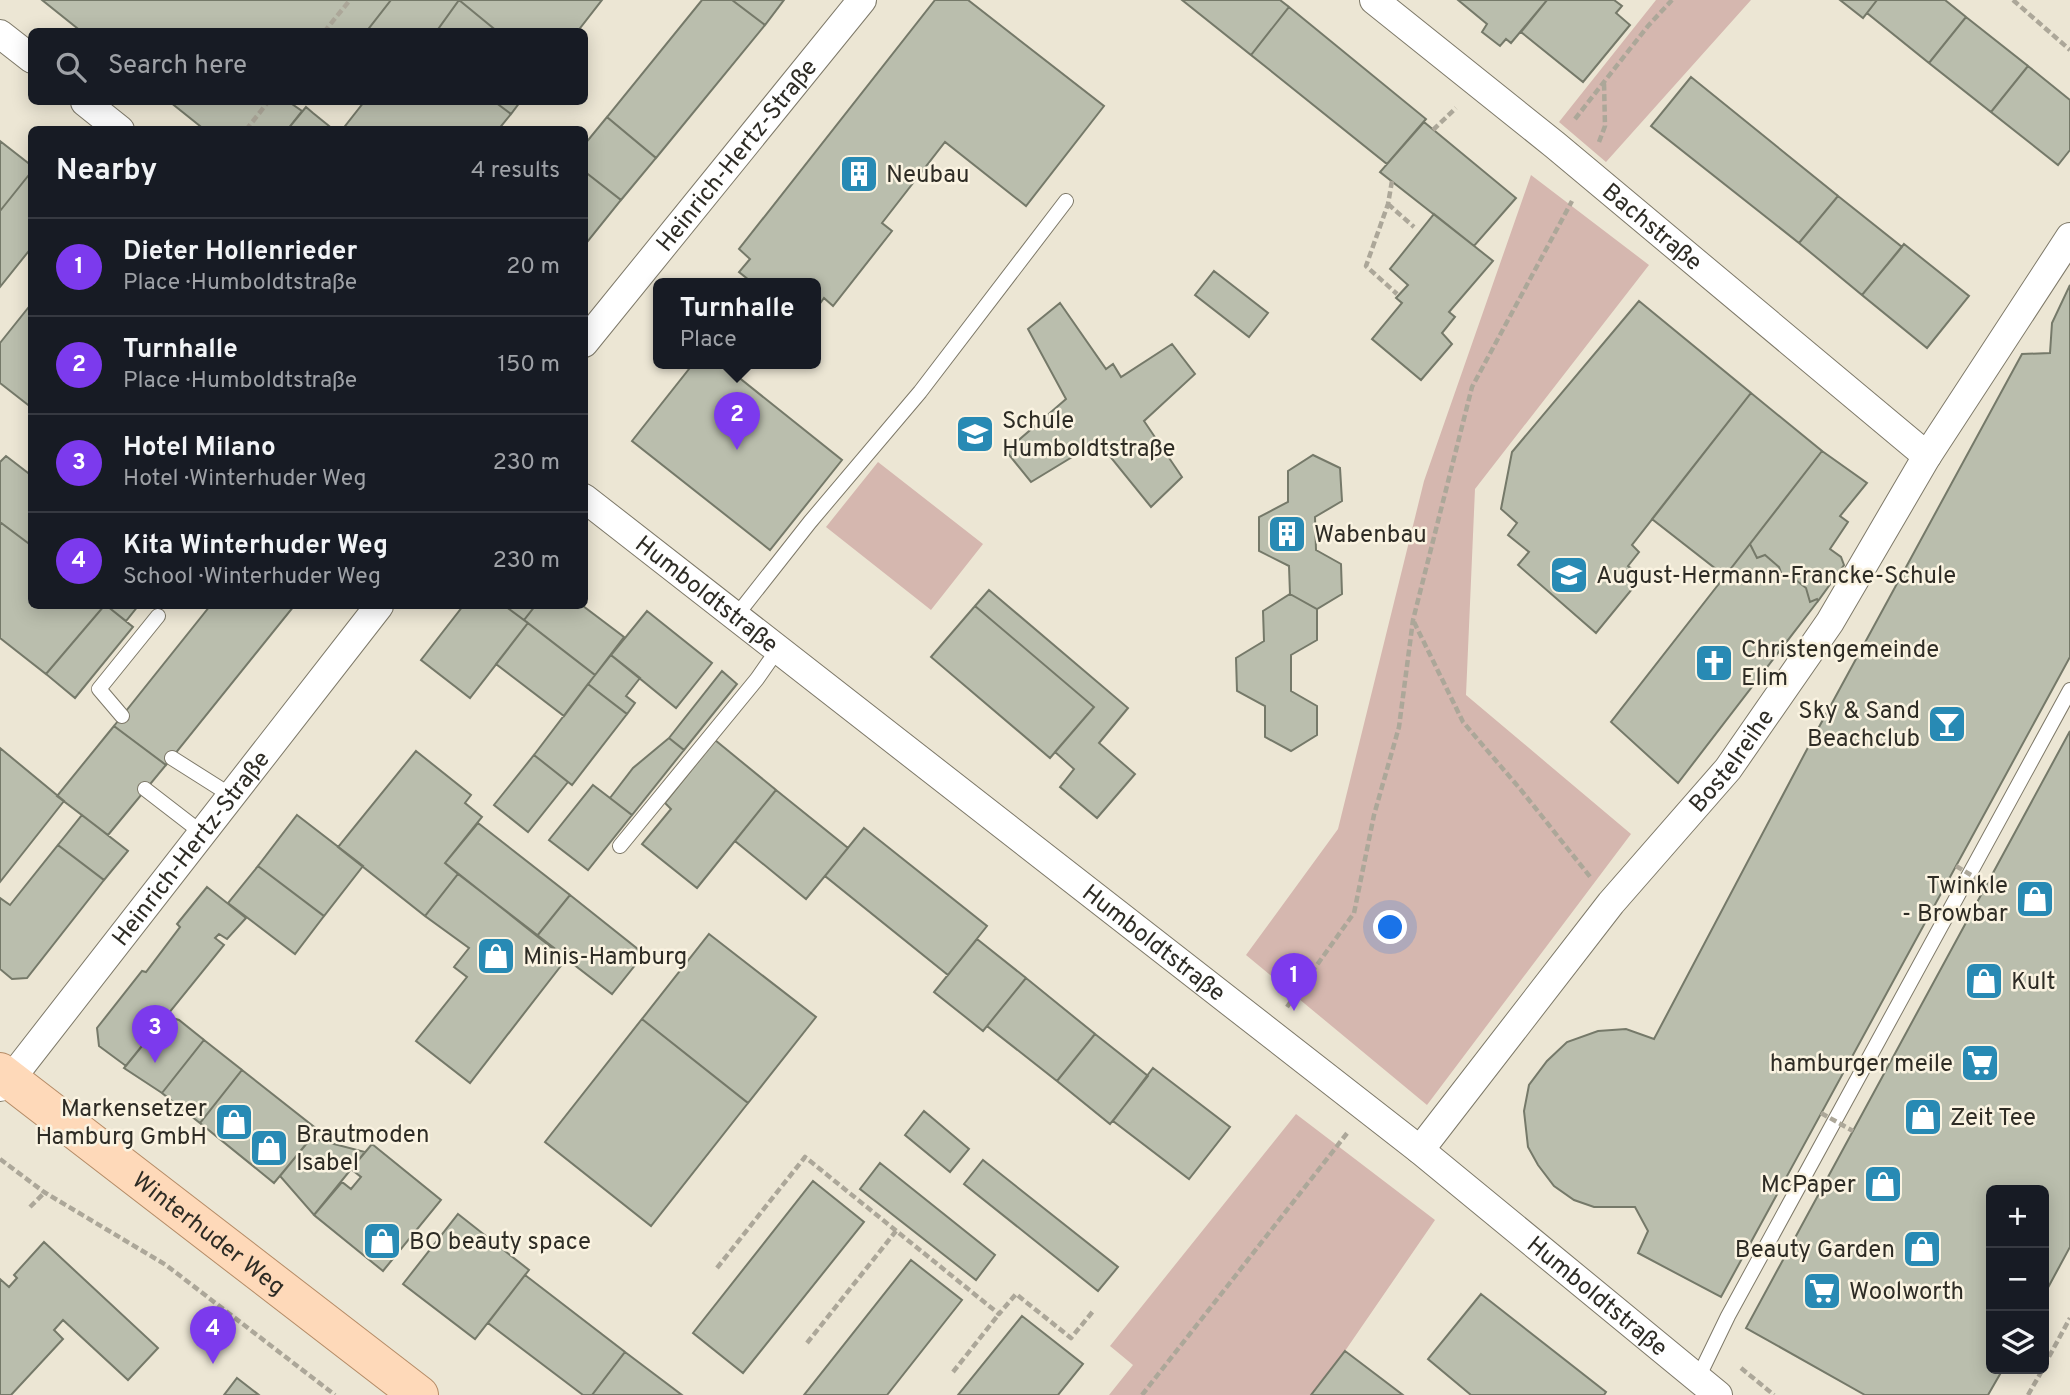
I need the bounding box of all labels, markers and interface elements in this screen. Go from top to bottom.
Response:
search box [28,28,588,105]
icon: search [52,48,90,86]
text: Search here [108,50,247,83]
street label: Heinrich-Hertz-Straße [651,54,825,259]
text: Nearby [56,153,157,190]
building icon: Neubau [838,153,880,195]
text: 4 results [471,157,560,186]
place label: Neubau [886,161,969,191]
street label: Bachstraße [1595,178,1707,278]
text: Dieter Hollenrieder [123,236,357,269]
text: 1 [74,253,84,282]
text: 20 m [506,253,560,282]
text: Place · Humboldtstraße [123,269,357,298]
popup [653,278,821,369]
text: Turnhalle [680,293,794,326]
text: Place [680,326,737,355]
text: Turnhalle [123,334,238,367]
text: 2 [72,351,86,380]
text: 150 m [498,351,560,380]
text: Place · Humboldtstraße [123,367,357,396]
pin: 2 [714,392,760,450]
place label: Schule Humboldtstraße [1002,407,1175,465]
school or university icon: Schule Humboldtstraße [954,413,996,455]
text: Hotel Milano [123,432,276,465]
text: 3 [72,449,86,478]
text: 230 m [493,449,560,478]
text: Hotel · Winterhuder Weg [123,465,366,494]
building icon: Wabenbau [1266,513,1308,555]
place label: Wabenbau [1314,521,1427,551]
text: Kita Winterhuder Weg [123,530,388,563]
street label: Humboldtstraße [628,530,783,661]
text: 4 [72,547,86,576]
text: 230 m [493,547,560,576]
school or university icon: August-Hermann-Francke-Schule [1548,554,1590,596]
place label: August-Hermann-Francke-Schule [1596,562,1956,592]
text: School · Winterhuder Weg [123,563,381,592]
place label: Christengemeinde Elim [1741,636,1939,694]
church icon: Christengemeinde Elim [1693,642,1735,684]
place label: Sky & Sand Beachclub [1798,697,1920,755]
bar icon: Sky & Sand Beachclub [1926,703,1968,745]
street label: Bostelreihe [1684,704,1782,820]
street label: Heinrich-Hertz-Straße [107,746,277,953]
place label: Twinkle - Browbar [1902,872,2008,930]
shop icon: Twinkle - Browbar [2014,878,2056,920]
street label: Humboldtstraße [1075,879,1231,1009]
your location [1373,910,1407,944]
shop icon: Minis-Hamburg [475,935,517,977]
place label: Minis-Hamburg [523,943,687,973]
pin: 1 [1271,953,1317,1011]
shop icon: Kult [1963,960,2005,1002]
place label: Kult [2011,968,2056,998]
pin: 3 [132,1005,178,1063]
supermarket icon: hamburger meile [1959,1042,2001,1084]
place label: hamburger meile [1770,1050,1953,1080]
place label: Markensetzer Hamburg GmbH [35,1095,207,1153]
shop icon: Zeit Tee [1902,1096,1944,1138]
shop icon: Markensetzer Hamburg GmbH [213,1101,255,1143]
place label: Zeit Tee [1950,1104,2036,1134]
place label: Brautmoden Isabel [296,1121,430,1179]
shop icon: Brautmoden Isabel [248,1127,290,1169]
shop icon: McPaper [1862,1163,1904,1205]
street label: Winterhuder Weg [125,1166,290,1303]
place label: McPaper [1761,1171,1856,1201]
map controls [1986,1185,2049,1374]
button: + [1986,1185,2049,1248]
shop icon: BO beauty space [361,1220,403,1262]
place label: BO beauty space [409,1228,591,1258]
shop icon: Beauty Garden [1901,1228,1943,1270]
street label: Humboldtstraße [1520,1231,1673,1364]
place label: Beauty Garden [1735,1236,1895,1266]
button: − [1986,1248,2049,1311]
supermarket icon: Woolworth [1801,1270,1843,1312]
place label: Woolworth [1849,1278,1964,1308]
pin: 4 [190,1306,236,1364]
button: layers [1986,1311,2049,1374]

